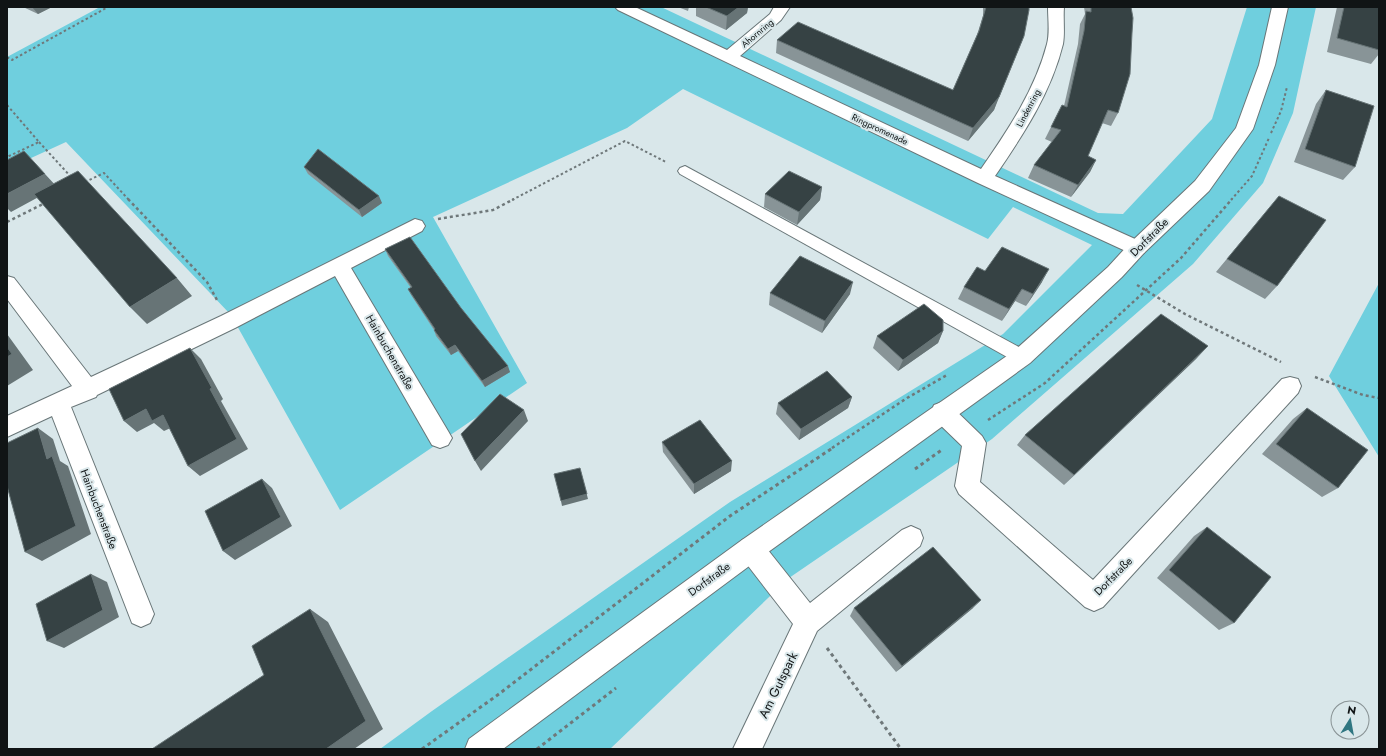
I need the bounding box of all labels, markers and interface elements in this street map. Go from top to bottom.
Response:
street label: Ahornring [738,16,776,50]
street label: Lindenring [1013,87,1043,129]
street label: Ringpromenade [850,110,911,148]
street label: Dorfstraße [1126,214,1172,260]
street label: Hainbuchenstraße [362,311,418,393]
street label: Hainbuchenstraße [76,467,122,552]
street label: Dorfstraße [1090,553,1136,599]
street label: Dorfstraße [685,558,734,600]
street label: Am Gutspark [754,648,802,721]
north arrow [1330,700,1370,740]
text: N [1346,701,1358,719]

